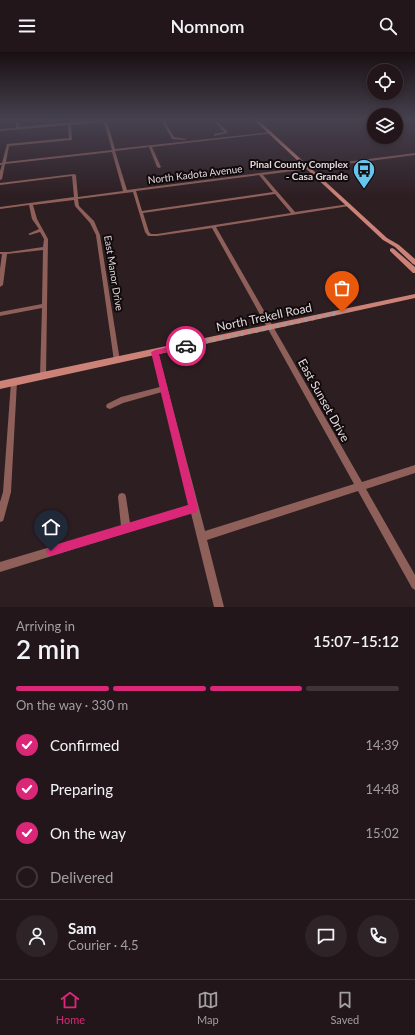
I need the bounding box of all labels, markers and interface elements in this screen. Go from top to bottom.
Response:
icon: menu [16,15,38,37]
text: Nomnom [170,15,245,37]
icon: search [377,15,399,37]
map controls [367,64,403,144]
button: locate [367,64,403,100]
button: layers [367,108,403,144]
bus stop icon: Pinal County Complex - Casa Grande [351,157,377,190]
place label: Pinal County Complex - Casa Grande [250,158,349,182]
street label: North Kadota Avenue [147,162,243,186]
street label: East Manor Drive [102,234,126,312]
pin [325,271,359,312]
icon: bag [331,277,353,299]
street label: North Trekell Road [215,300,313,334]
courier [166,326,206,366]
icon: car [175,335,197,357]
street label: East Sunset Drive [295,356,353,444]
pin [34,510,68,551]
icon: home [40,516,62,538]
text: Arriving in [16,618,75,634]
text: 15:07–15:12 [313,632,399,650]
text: 2 min [16,633,80,665]
text: On the way · 330 m [16,697,128,713]
icon: check [16,734,38,756]
text: Confirmed [50,736,119,754]
text: 14:39 [366,737,399,753]
icon: check [16,778,38,800]
text: Preparing [50,780,113,798]
text: 14:48 [366,781,399,797]
icon: check [16,822,38,844]
text: On the way [50,824,126,842]
text: 15:02 [366,825,399,841]
text: Delivered [50,868,113,886]
button: person [16,915,58,957]
button: chat [305,915,347,957]
button: phone [357,915,399,957]
text: Sam [68,919,96,937]
text: Courier · 4.5 [68,937,139,953]
tab: Home [56,989,85,1026]
tab: Map [197,989,219,1026]
tab: Saved [330,989,359,1026]

